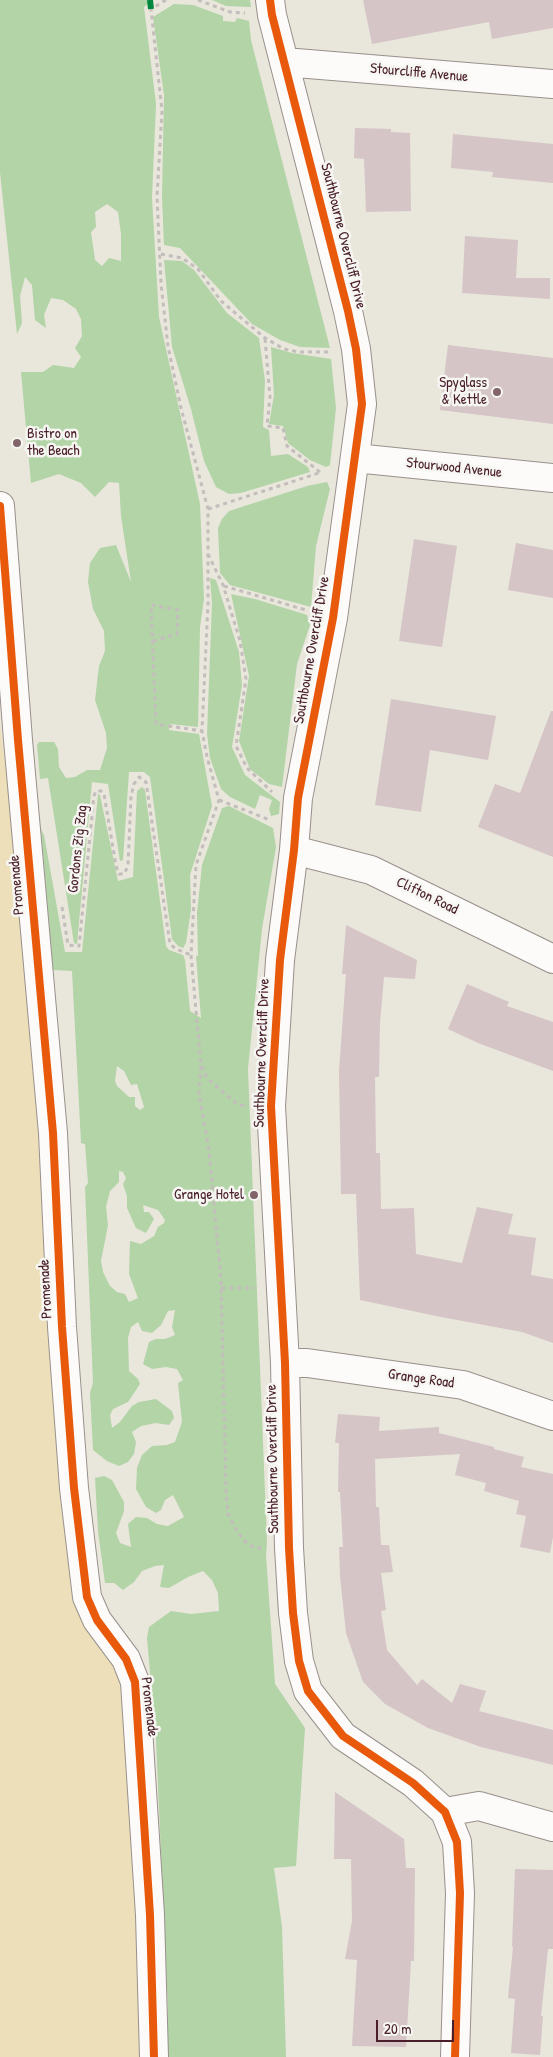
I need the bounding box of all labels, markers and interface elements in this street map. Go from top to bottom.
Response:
street label: Stourcliffe Avenue [369,60,469,86]
street label: Southbourne Overcliff Drive [316,161,370,311]
place label: Spyglass & Kettle [439,374,487,409]
marker: Spyglass & Kettle [491,386,503,398]
place label: Bistro on the Beach [27,425,79,460]
marker: Bistro on the Beach [11,437,23,449]
street label: Stourwood Avenue [405,454,503,482]
street label: Southbourne Overcliff Drive [290,575,334,725]
street label: Gordons Zig Zag [64,804,92,894]
street label: Promenade [5,854,29,916]
street label: Clifton Road [393,873,461,919]
street label: Southbourne Overcliff Drive [250,978,274,1128]
place label: Grange Hotel [174,1186,244,1204]
marker: Grange Hotel [248,1189,260,1201]
street label: Promenade [35,1259,57,1319]
street label: Grange Road [387,1365,455,1393]
street label: Southbourne Overcliff Drive [263,1384,283,1534]
street label: Promenade [136,1676,162,1738]
scale bar [378,2010,456,2042]
text: 20 m [384,2018,411,2039]

